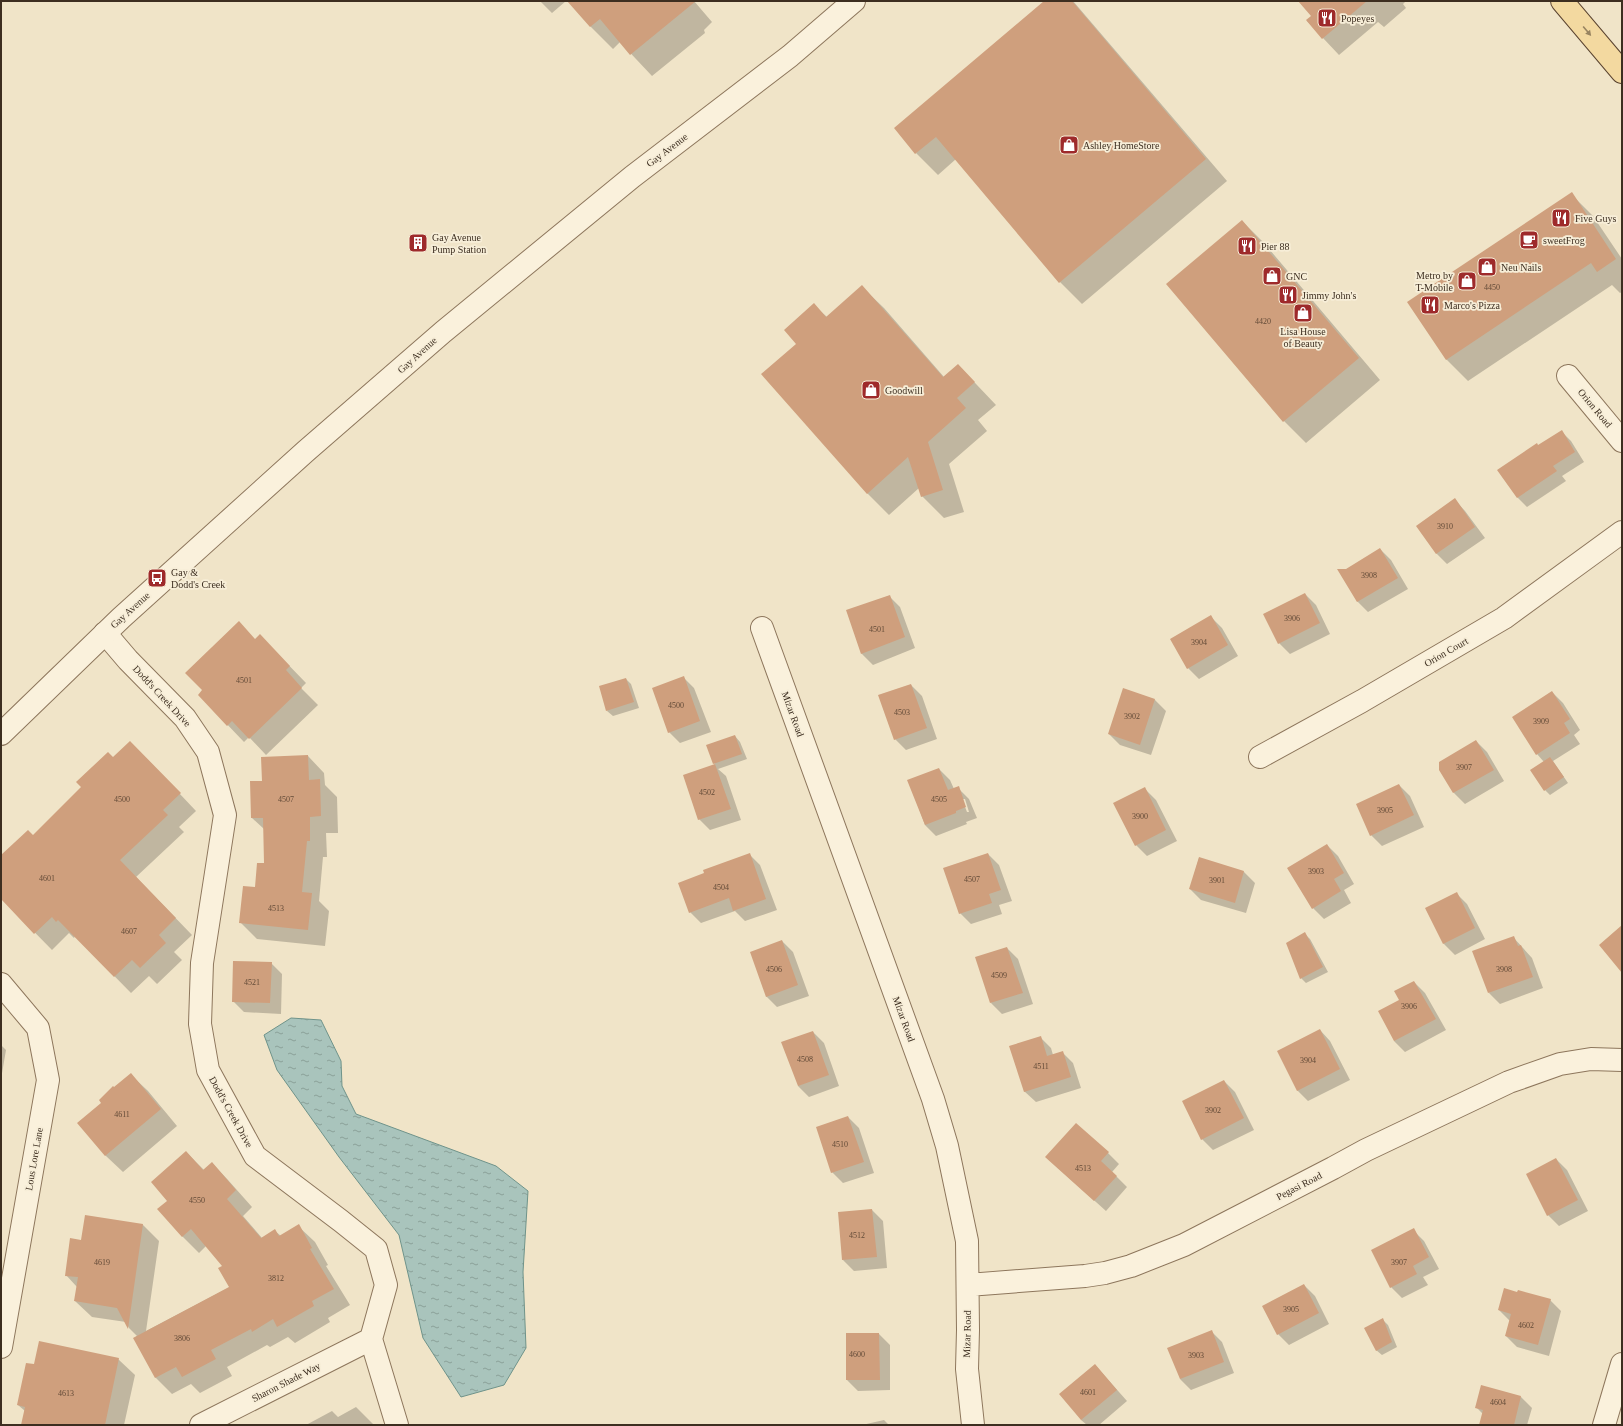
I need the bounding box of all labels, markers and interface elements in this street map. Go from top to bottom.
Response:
restaurant icon: Popeyes [1316,7,1338,29]
place label: Popeyes [1341,13,1374,24]
one-way arrow [1583,25,1592,36]
street label: Gay Avenue [644,131,690,169]
shop icon: Ashley HomeStore [1058,134,1080,156]
place label: Ashley HomeStore [1083,140,1160,151]
restaurant icon: Five Guys [1550,207,1572,229]
place label: Five Guys [1575,213,1617,224]
cafe icon: sweetFrog [1518,229,1540,251]
building icon: Gay Avenue Pump Station [407,232,429,254]
place label: Gay Avenue Pump Station [432,232,486,255]
restaurant icon: Pier 88 [1236,235,1258,257]
place label: sweetFrog [1543,235,1585,246]
place label: Pier 88 [1261,241,1290,252]
shop icon: Neu Nails [1476,256,1498,278]
place label: Neu Nails [1501,262,1541,273]
shop icon: GNC [1261,265,1283,287]
place label: Metro by T-Mobile [1416,270,1454,293]
shop icon: Metro by T-Mobile [1456,270,1478,292]
place label: GNC [1286,271,1307,282]
house number: 4450 [1484,283,1500,292]
restaurant icon: Jimmy John's [1277,284,1299,306]
place label: Jimmy John's [1302,290,1356,301]
restaurant icon: Marco's Pizza [1419,294,1441,316]
place label: Marco's Pizza [1444,300,1501,311]
shop icon: Lisa House of Beauty [1292,302,1314,324]
house number: 4420 [1255,317,1271,326]
place label: Lisa House of Beauty [1280,326,1326,349]
street label: Gay Avenue [395,334,439,375]
shop icon: Goodwill [860,379,882,401]
place label: Goodwill [885,385,923,396]
street label: Orion Road [1576,386,1614,430]
house number: 3910 [1437,522,1453,531]
bus stop icon: Gay & Dodd's Creek [146,567,168,589]
place label: Gay & Dodd's Creek [171,567,225,590]
house number: 3908 [1361,571,1377,580]
street label: Gay Avenue [108,589,152,630]
house number: 3906 [1284,614,1300,623]
house number: 4501 [869,625,885,634]
street label: Orion Court [1422,635,1470,669]
house number: 3904 [1191,638,1207,647]
street label: Dodd's Creek Drive [131,663,194,729]
house number: 4501 [236,676,252,685]
street label: Mizar Road [780,690,806,738]
house number: 4500 [668,701,684,710]
house number: 4503 [894,708,910,717]
house number: 3902 [1124,712,1140,721]
house number: 3909 [1533,717,1549,726]
house number: 3907 [1456,763,1472,772]
house number: 4502 [699,788,715,797]
house number: 4500 [114,795,130,804]
house number: 4507 [278,795,294,804]
house number: 4505 [931,795,947,804]
house number: 3905 [1377,806,1393,815]
house number: 3900 [1132,812,1148,821]
house number: 3903 [1308,867,1324,876]
house number: 4601 [39,874,55,883]
house number: 4507 [964,875,980,884]
house number: 3901 [1209,876,1225,885]
house number: 4504 [713,883,729,892]
house number: 4513 [268,904,284,913]
house number: 4607 [121,927,137,936]
house number: 4506 [766,965,782,974]
house number: 3908 [1496,965,1512,974]
house number: 4509 [991,971,1007,980]
house number: 4521 [244,978,260,987]
street label: Mizar Road [891,995,917,1043]
house number: 3906 [1401,1002,1417,1011]
house number: 4508 [797,1055,813,1064]
house number: 3904 [1300,1056,1316,1065]
house number: 4511 [1033,1062,1049,1071]
street label: Dodd's Creek Drive [207,1075,255,1150]
house number: 3902 [1205,1106,1221,1115]
house number: 4611 [114,1110,130,1119]
street label: Lous Lore Lane [23,1126,45,1191]
house number: 4510 [832,1140,848,1149]
house number: 4513 [1075,1164,1091,1173]
street label: Pegasi Road [1274,1170,1324,1202]
house number: 4550 [189,1196,205,1205]
house number: 4512 [849,1231,865,1240]
house number: 4619 [94,1258,110,1267]
house number: 3907 [1391,1258,1407,1267]
house number: 3812 [268,1274,284,1283]
house number: 3905 [1283,1305,1299,1314]
street label: Mizar Road [961,1310,973,1358]
house number: 4602 [1518,1321,1534,1330]
house number: 3806 [174,1334,190,1343]
house number: 4600 [849,1350,865,1359]
house number: 3903 [1188,1351,1204,1360]
street label: Sharon Shade Way [250,1360,322,1404]
house number: 4601 [1080,1388,1096,1397]
house number: 4613 [58,1389,74,1398]
house number: 4604 [1490,1398,1506,1407]

